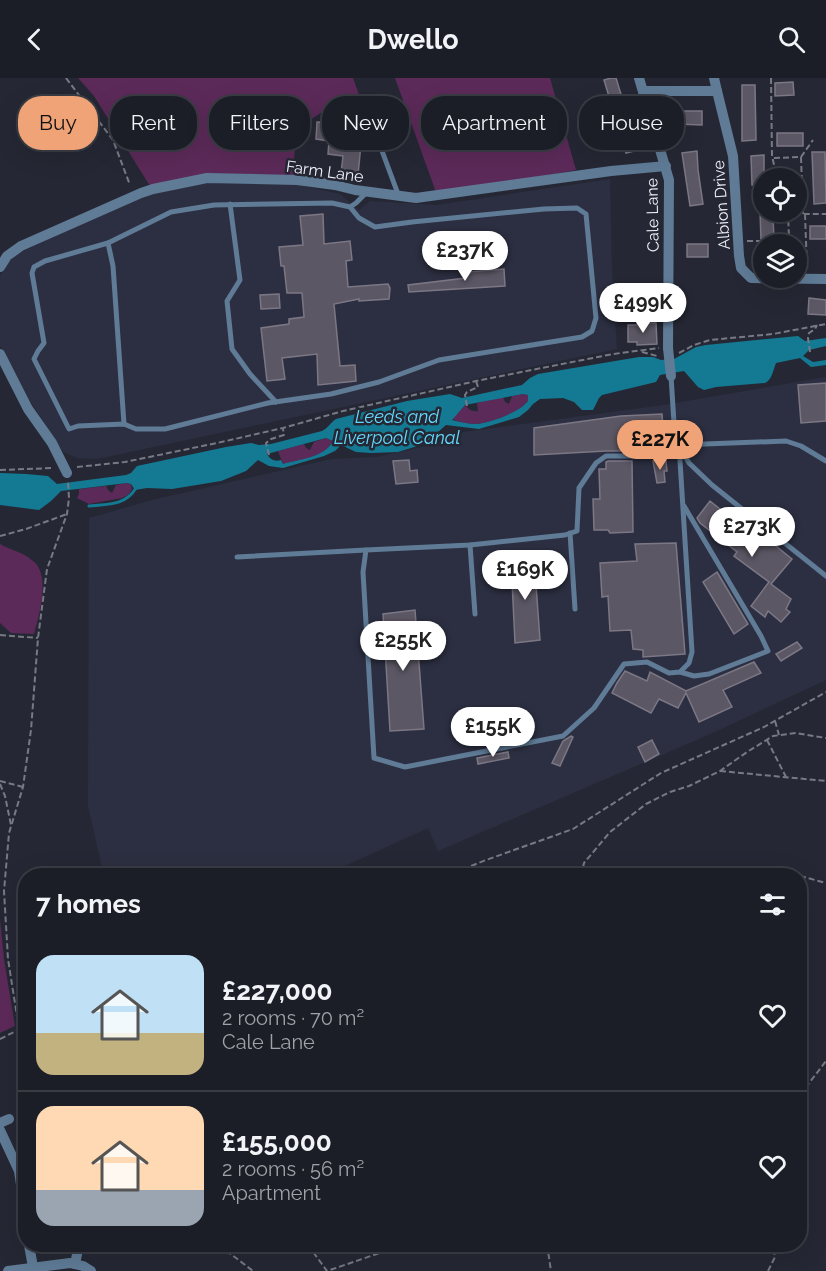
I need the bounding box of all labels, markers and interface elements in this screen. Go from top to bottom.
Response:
icon: back [18,23,51,56]
icon: search [775,23,808,56]
text: Dwello [367,24,459,55]
chip: Buy [18,96,98,150]
chip: Rent [110,96,197,150]
chip: Filters [209,96,310,150]
chip: New [322,96,409,150]
chip: Apartment [421,96,567,150]
chip: House [579,96,684,150]
street label: Farm Lane [285,157,365,186]
street label: Albion Drive [709,160,734,250]
map controls [753,168,807,288]
button: locate [753,168,807,222]
street label: Cale Lane [642,178,663,252]
pin: £237K [423,231,507,282]
button: layers [753,234,807,288]
text: £237K [436,238,494,262]
pin: £499K [601,283,685,334]
text: £499K [613,290,673,314]
water label: Leeds and Liverpool Canal [334,406,461,448]
pin: £227K [618,420,702,471]
text: £227K [631,427,689,451]
pin: £273K [710,507,794,558]
text: £273K [723,514,781,538]
pin: £169K [483,550,567,601]
text: £169K [496,557,554,581]
pin: £255K [361,621,445,672]
text: £255K [374,628,432,652]
pin: £155K [451,707,535,758]
text: £155K [465,714,521,738]
icon: filters [756,888,789,921]
text: 7 homes [36,889,141,919]
text: £227,000 [222,976,333,1006]
icon: home [84,979,156,1051]
icon: heart [756,999,789,1032]
text: 2 rooms · 70 m² [222,1006,364,1030]
text: Cale Lane [222,1030,315,1054]
text: £155,000 [222,1127,332,1157]
icon: home [84,1130,156,1202]
icon: heart [756,1150,789,1183]
text: 2 rooms · 56 m² [222,1157,364,1181]
text: Apartment [222,1181,321,1205]

